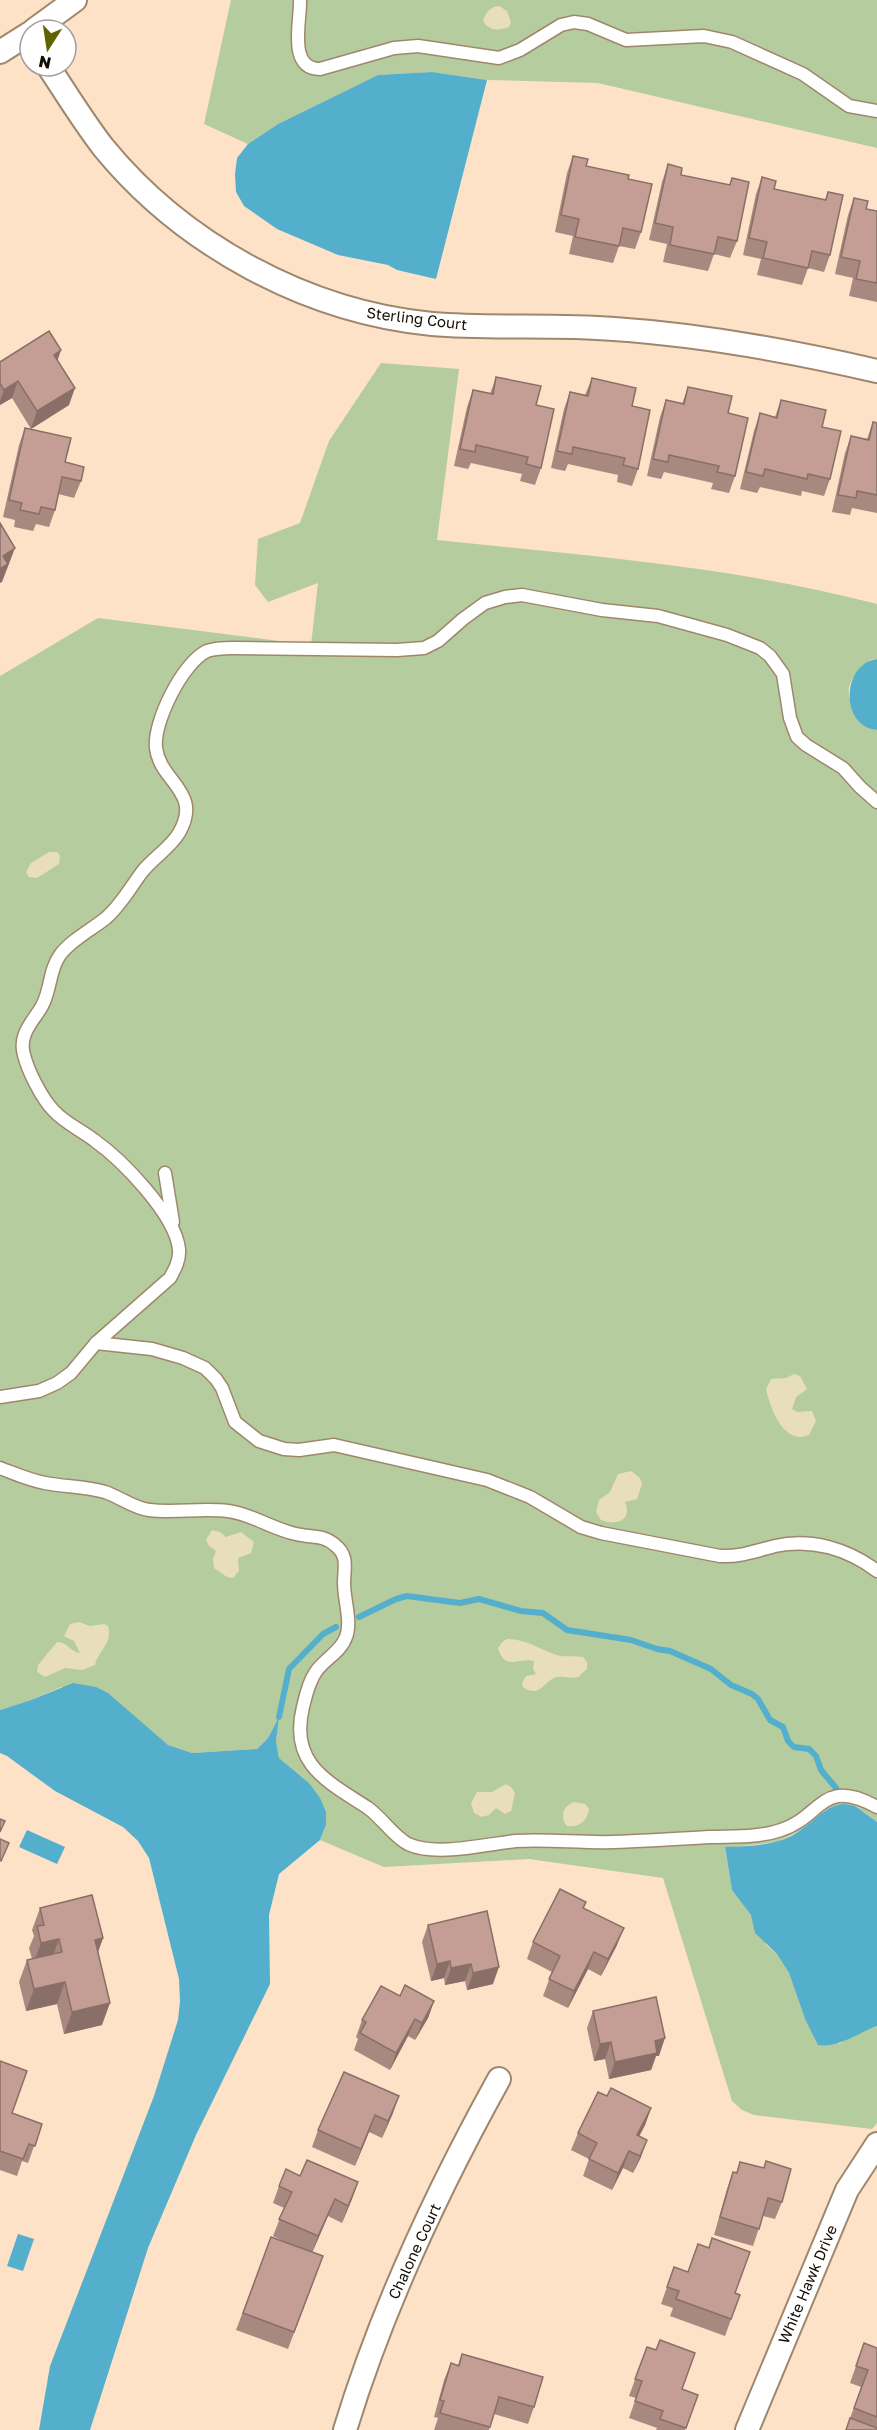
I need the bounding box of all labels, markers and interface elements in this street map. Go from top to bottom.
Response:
north arrow [18,18,78,78]
text: N [37,52,53,74]
street label: Sterling Court [366,303,468,333]
street label: Chalone Court [384,2200,444,2302]
street label: White Hawk Drive [774,2222,840,2346]

